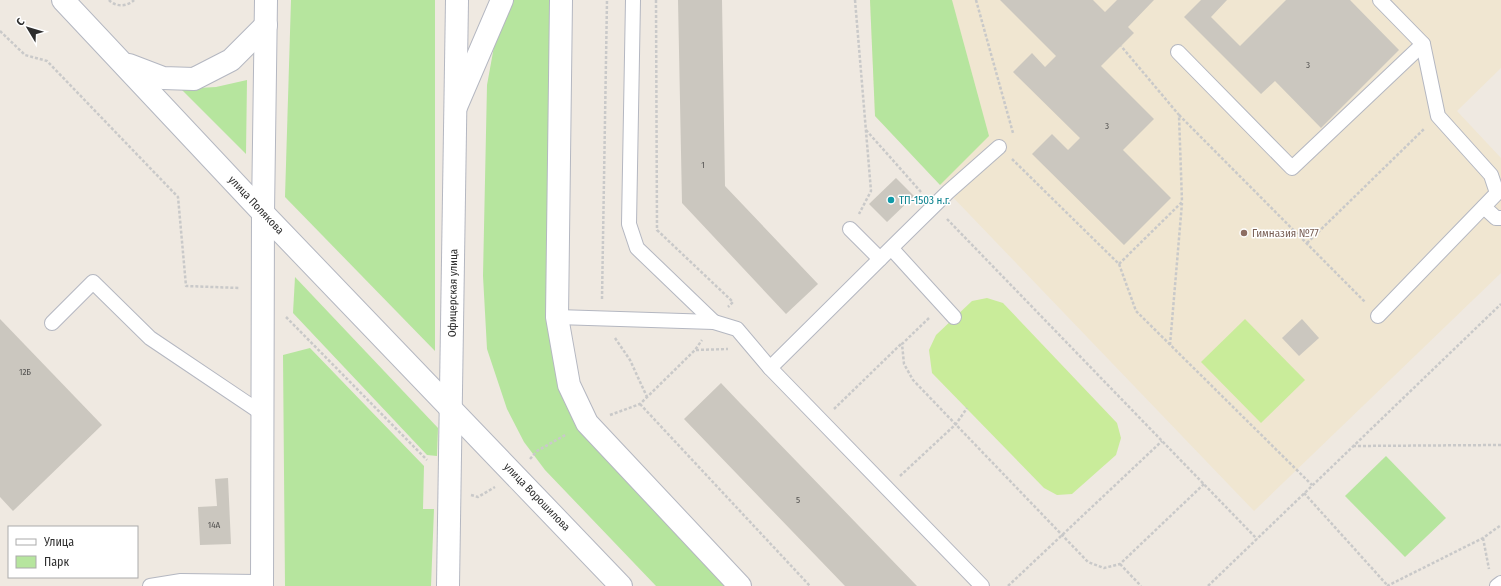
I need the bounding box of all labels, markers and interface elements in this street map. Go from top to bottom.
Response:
north arrow [8,8,48,48]
text: С [14,16,28,28]
house number: 3 [1306,60,1310,70]
house number: 3 [1105,121,1109,131]
house number: 1 [701,160,705,170]
street label: улица Полякова [226,173,286,237]
place label: ТП-1503 н.г. [899,194,950,207]
marker: ТП-1503 н.г. [886,195,896,205]
place label: Гимназия №77 [1252,227,1319,240]
marker: Гимназия №77 [1239,228,1249,238]
street label: Офицерская улица [446,249,460,337]
house number: 12Б [19,367,31,377]
street label: улица Ворошилова [501,460,573,534]
house number: 5 [796,495,800,505]
house number: 14А [208,520,221,530]
legend [8,526,138,578]
text: Улица [43,535,74,549]
text: Парк [44,555,70,569]

